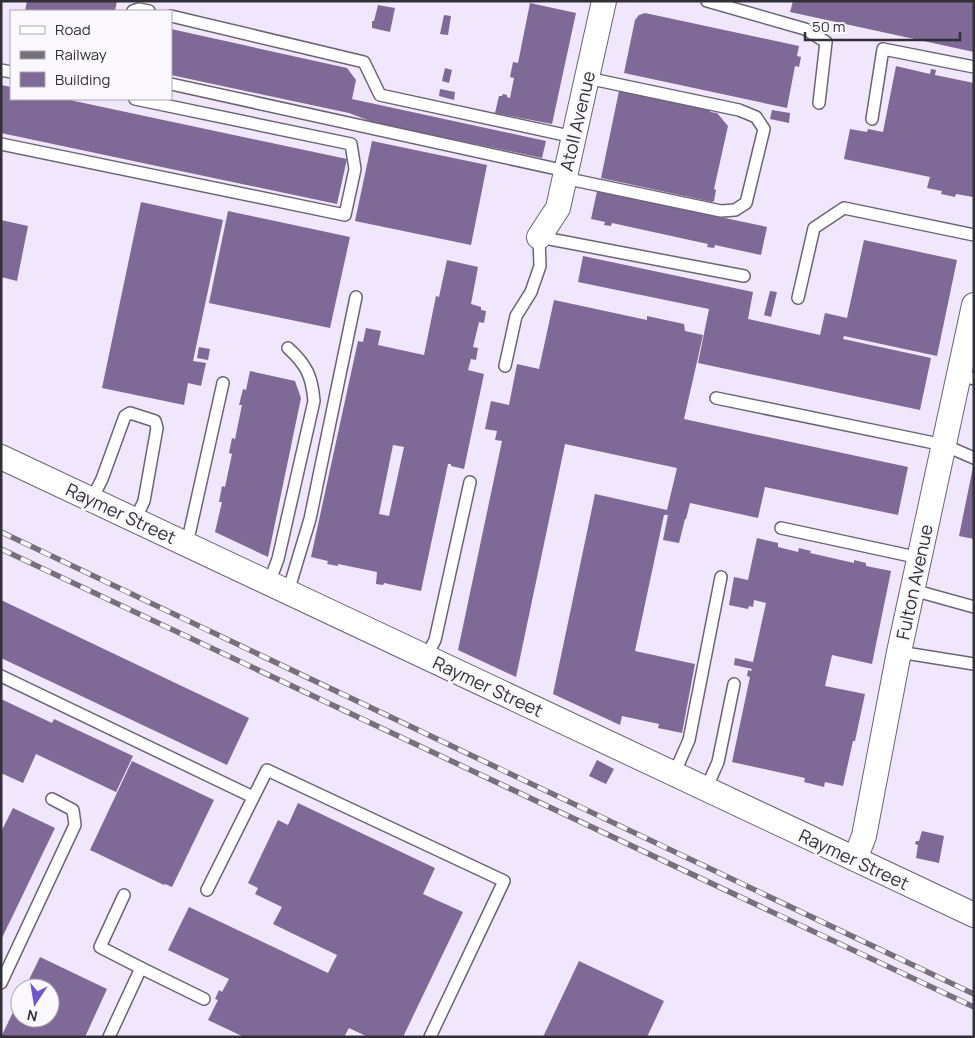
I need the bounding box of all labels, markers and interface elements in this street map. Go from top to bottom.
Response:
legend [10,10,172,100]
scale bar [805,10,960,42]
text: 50 m [812,16,846,37]
text: Road [55,19,91,40]
text: Railway [55,44,107,65]
text: Building [55,69,110,90]
street label: Atoll Avenue [554,69,600,173]
street label: Raymer Street [62,477,180,549]
street label: Fulton Avenue [890,522,938,642]
street label: Raymer Street [429,650,547,722]
street label: Raymer Street [795,823,913,895]
north arrow [10,978,60,1028]
text: N [25,1006,39,1027]

